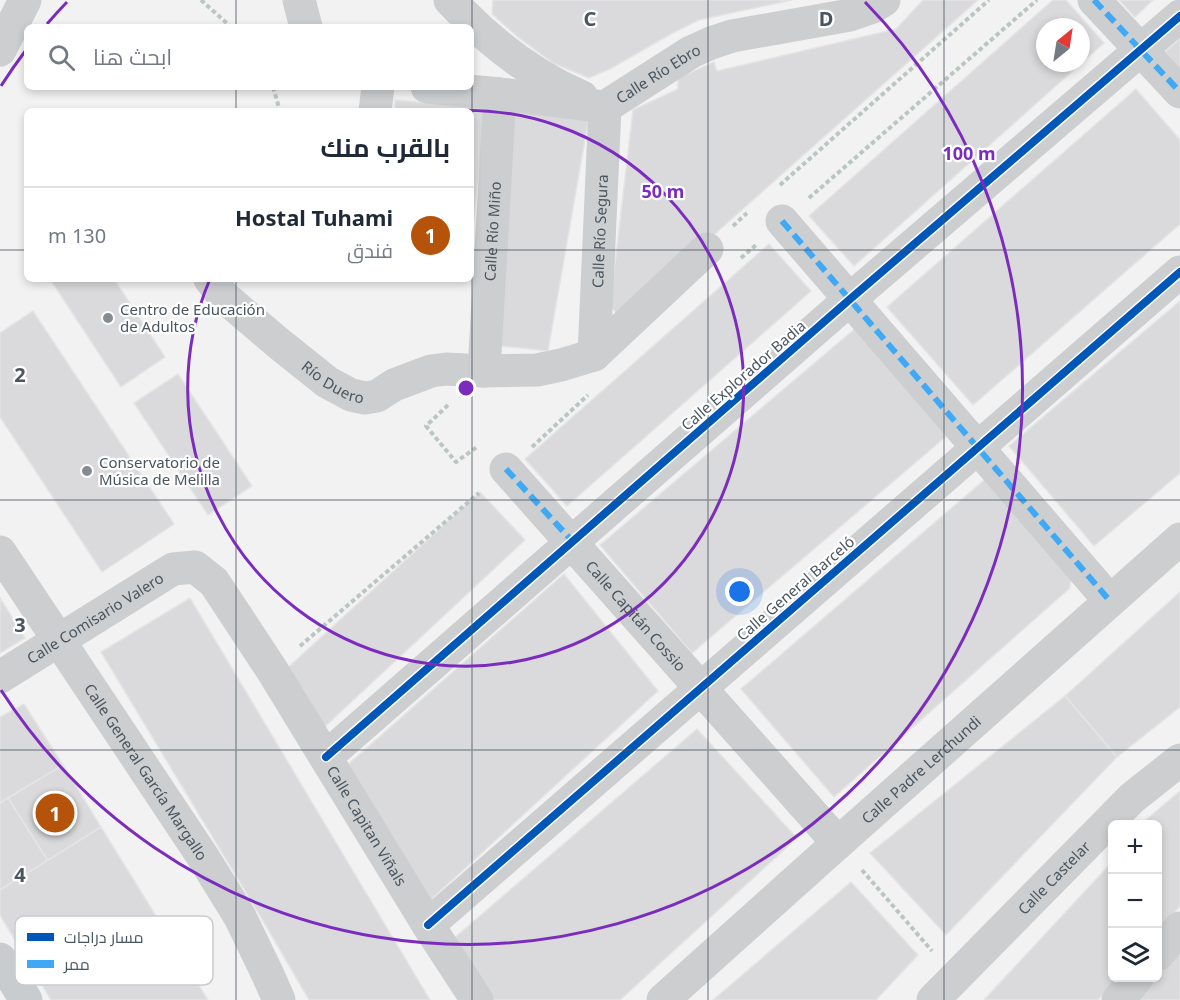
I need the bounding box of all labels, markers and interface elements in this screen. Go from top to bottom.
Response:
text: C [584,5,597,32]
text: D [819,5,833,32]
north arrow [1036,18,1090,72]
search box [24,24,474,90]
street label: Calle Río Ebro [612,39,703,108]
icon: search [45,41,78,74]
text: ابحث هنا [93,41,172,71]
text: بالقرب منك [321,129,450,165]
text: 100 m [942,141,996,165]
street label: Calle Río Segura [587,174,612,288]
text: 50 m [642,179,684,203]
street label: Calle Río Miño [479,181,505,282]
text: Hostal Tuhami [235,202,393,232]
text: 130 m [48,222,106,249]
text: 1 [425,222,436,249]
text: فندق [347,237,393,264]
place label: Centro de Educación de Adultos [120,299,265,336]
marker: Centro de Educación de Adultos [101,311,115,325]
street label: Calle Explorador Badia [677,315,809,435]
street label: Río Duero [298,356,366,408]
text: 2 [14,361,26,388]
centre of rings [456,378,476,398]
place label: Conservatorio de Música de Melilla [99,452,220,489]
marker: Conservatorio de Música de Melilla [80,464,94,478]
street label: Calle General Barceló [732,531,858,645]
street label: Calle Capitán Cossio [582,556,691,675]
street label: Calle Comisario Valero [23,567,167,668]
your location [725,577,754,606]
text: 3 [14,611,26,638]
street label: Calle General García Margallo [80,679,212,864]
street label: Calle Padre Lerchundi [857,711,985,828]
street label: Calle Capitan Viñals [323,762,412,890]
pin: 1 [36,790,74,836]
map controls [1108,820,1162,982]
button: + [1108,820,1162,874]
street label: Calle Castelar [1013,836,1094,919]
text: 4 [14,861,26,888]
button: − [1108,874,1162,928]
legend [15,916,213,985]
text: مسار دراجات [64,926,144,948]
button: layers [1108,928,1162,982]
text: ممر [63,953,90,975]

